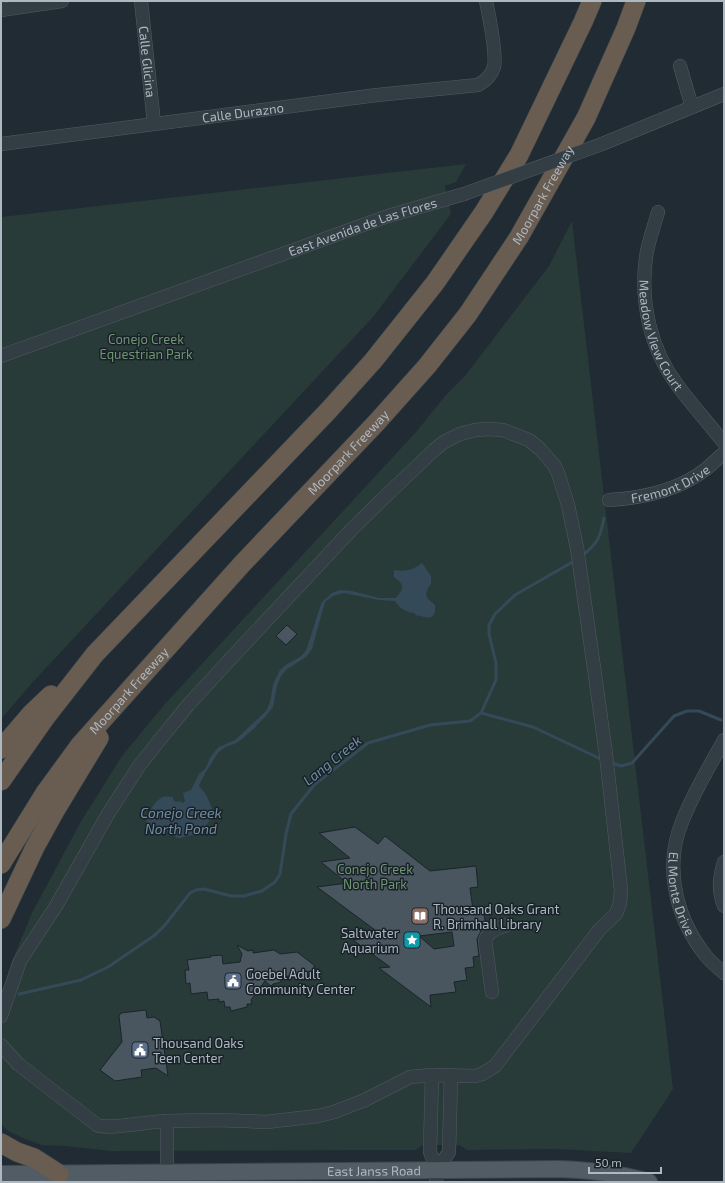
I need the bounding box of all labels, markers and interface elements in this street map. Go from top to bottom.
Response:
street label: Calle Glicina [136,25,159,98]
street label: Calle Durazno [201,99,285,126]
street label: Moorpark Freeway [508,142,577,247]
street label: East Avenida de Las Flores [286,194,439,259]
street label: Meadow View Court [636,280,687,394]
park label: Conejo Creek Equestrian Park [99,331,193,362]
street label: Moorpark Freeway [304,406,392,498]
street label: Fremont Drive [630,461,713,506]
street label: Moorpark Freeway [86,644,172,737]
water label: Lang Creek [299,731,365,789]
water label: Conejo Creek North Pond [140,804,222,837]
street label: El Monte Drive [665,851,699,938]
park label: Conejo Creek North Park [337,861,413,892]
place label: Thousand Oaks Grant R. Brimhall Library [433,901,560,932]
library icon: Thousand Oaks Grant R. Brimhall Library [410,906,430,926]
place label: Saltwater Aquarium [341,925,399,956]
place icon: Saltwater Aquarium [402,930,422,950]
place label: Goebel Adult Community Center [246,966,355,997]
public building icon: Goebel Adult Community Center [223,971,243,991]
place label: Thousand Oaks Teen Center [153,1035,244,1066]
public building icon: Thousand Oaks Teen Center [130,1040,150,1060]
scale bar [589,1149,661,1175]
text: 50 m [595,1155,622,1169]
street label: East Janss Road [327,1162,421,1179]

